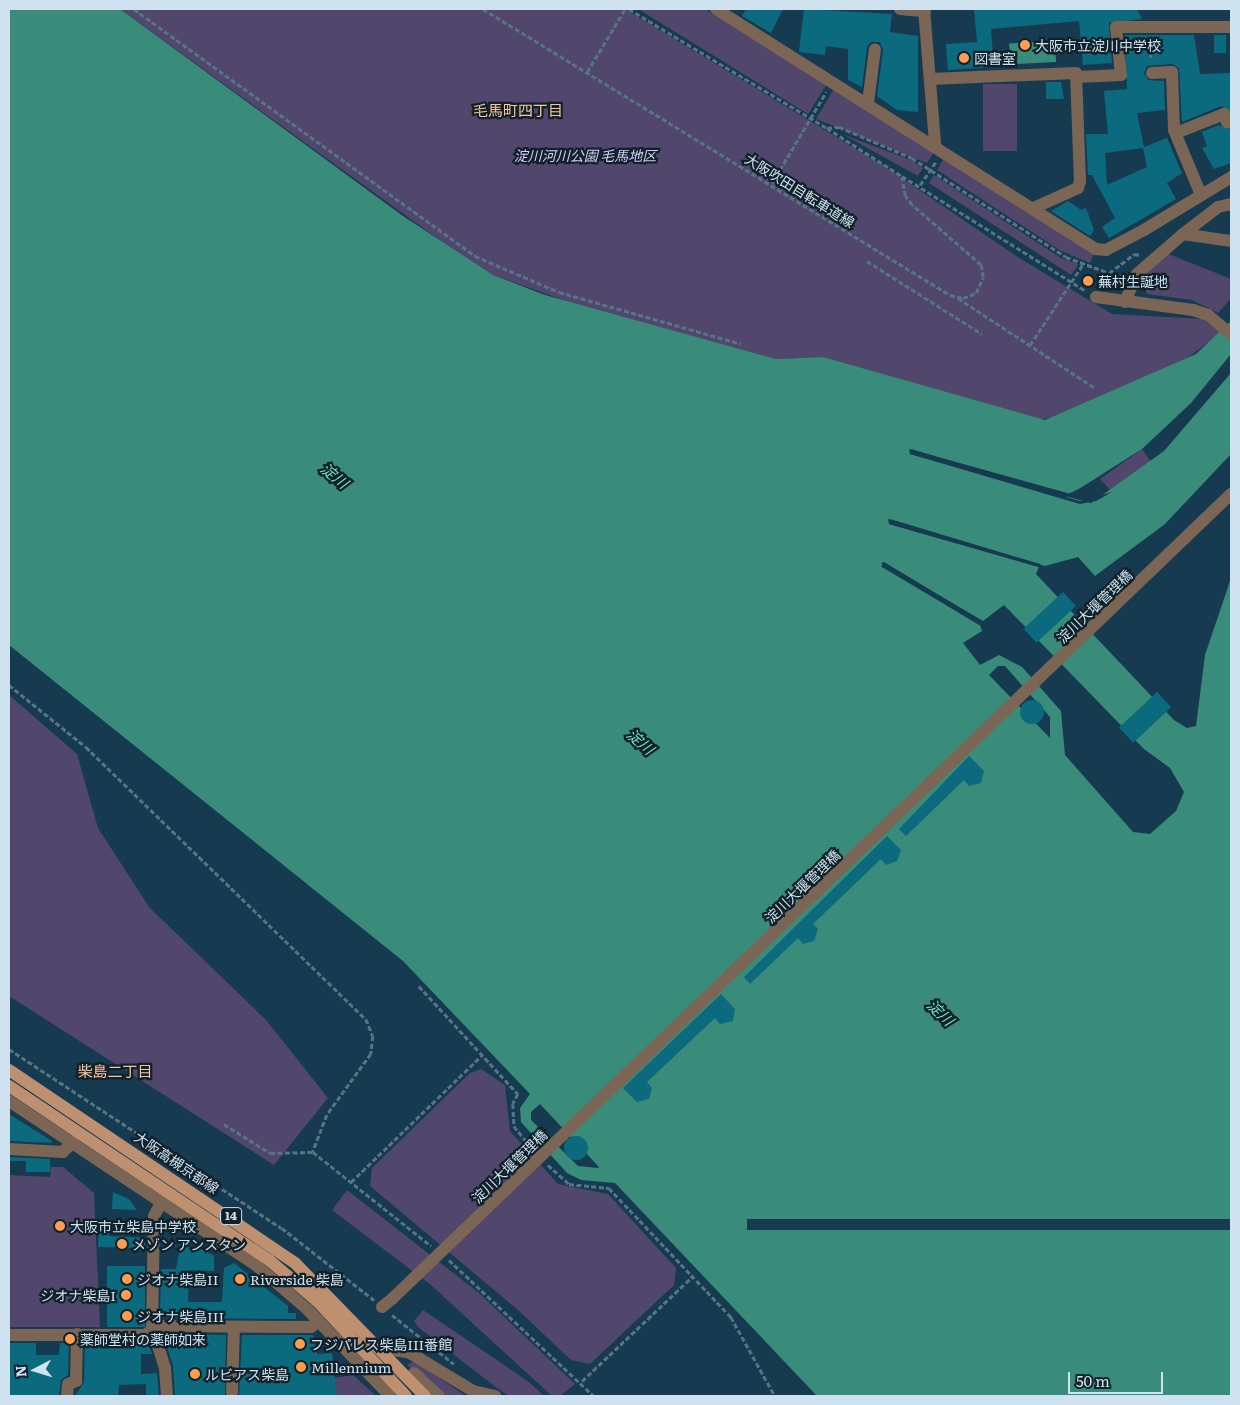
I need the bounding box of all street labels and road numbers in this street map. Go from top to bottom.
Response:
street label: 大阪吹田自転車道線 [742,149,858,231]
street label: 淀川大堰管理橋 [1053,566,1135,646]
street label: 淀川大堰管理橋 [761,846,843,926]
street label: 淀川大堰管理橋 [468,1126,550,1206]
street label: 大阪高槻京都線 [132,1128,222,1196]
road number: 14 [220,1206,242,1226]

